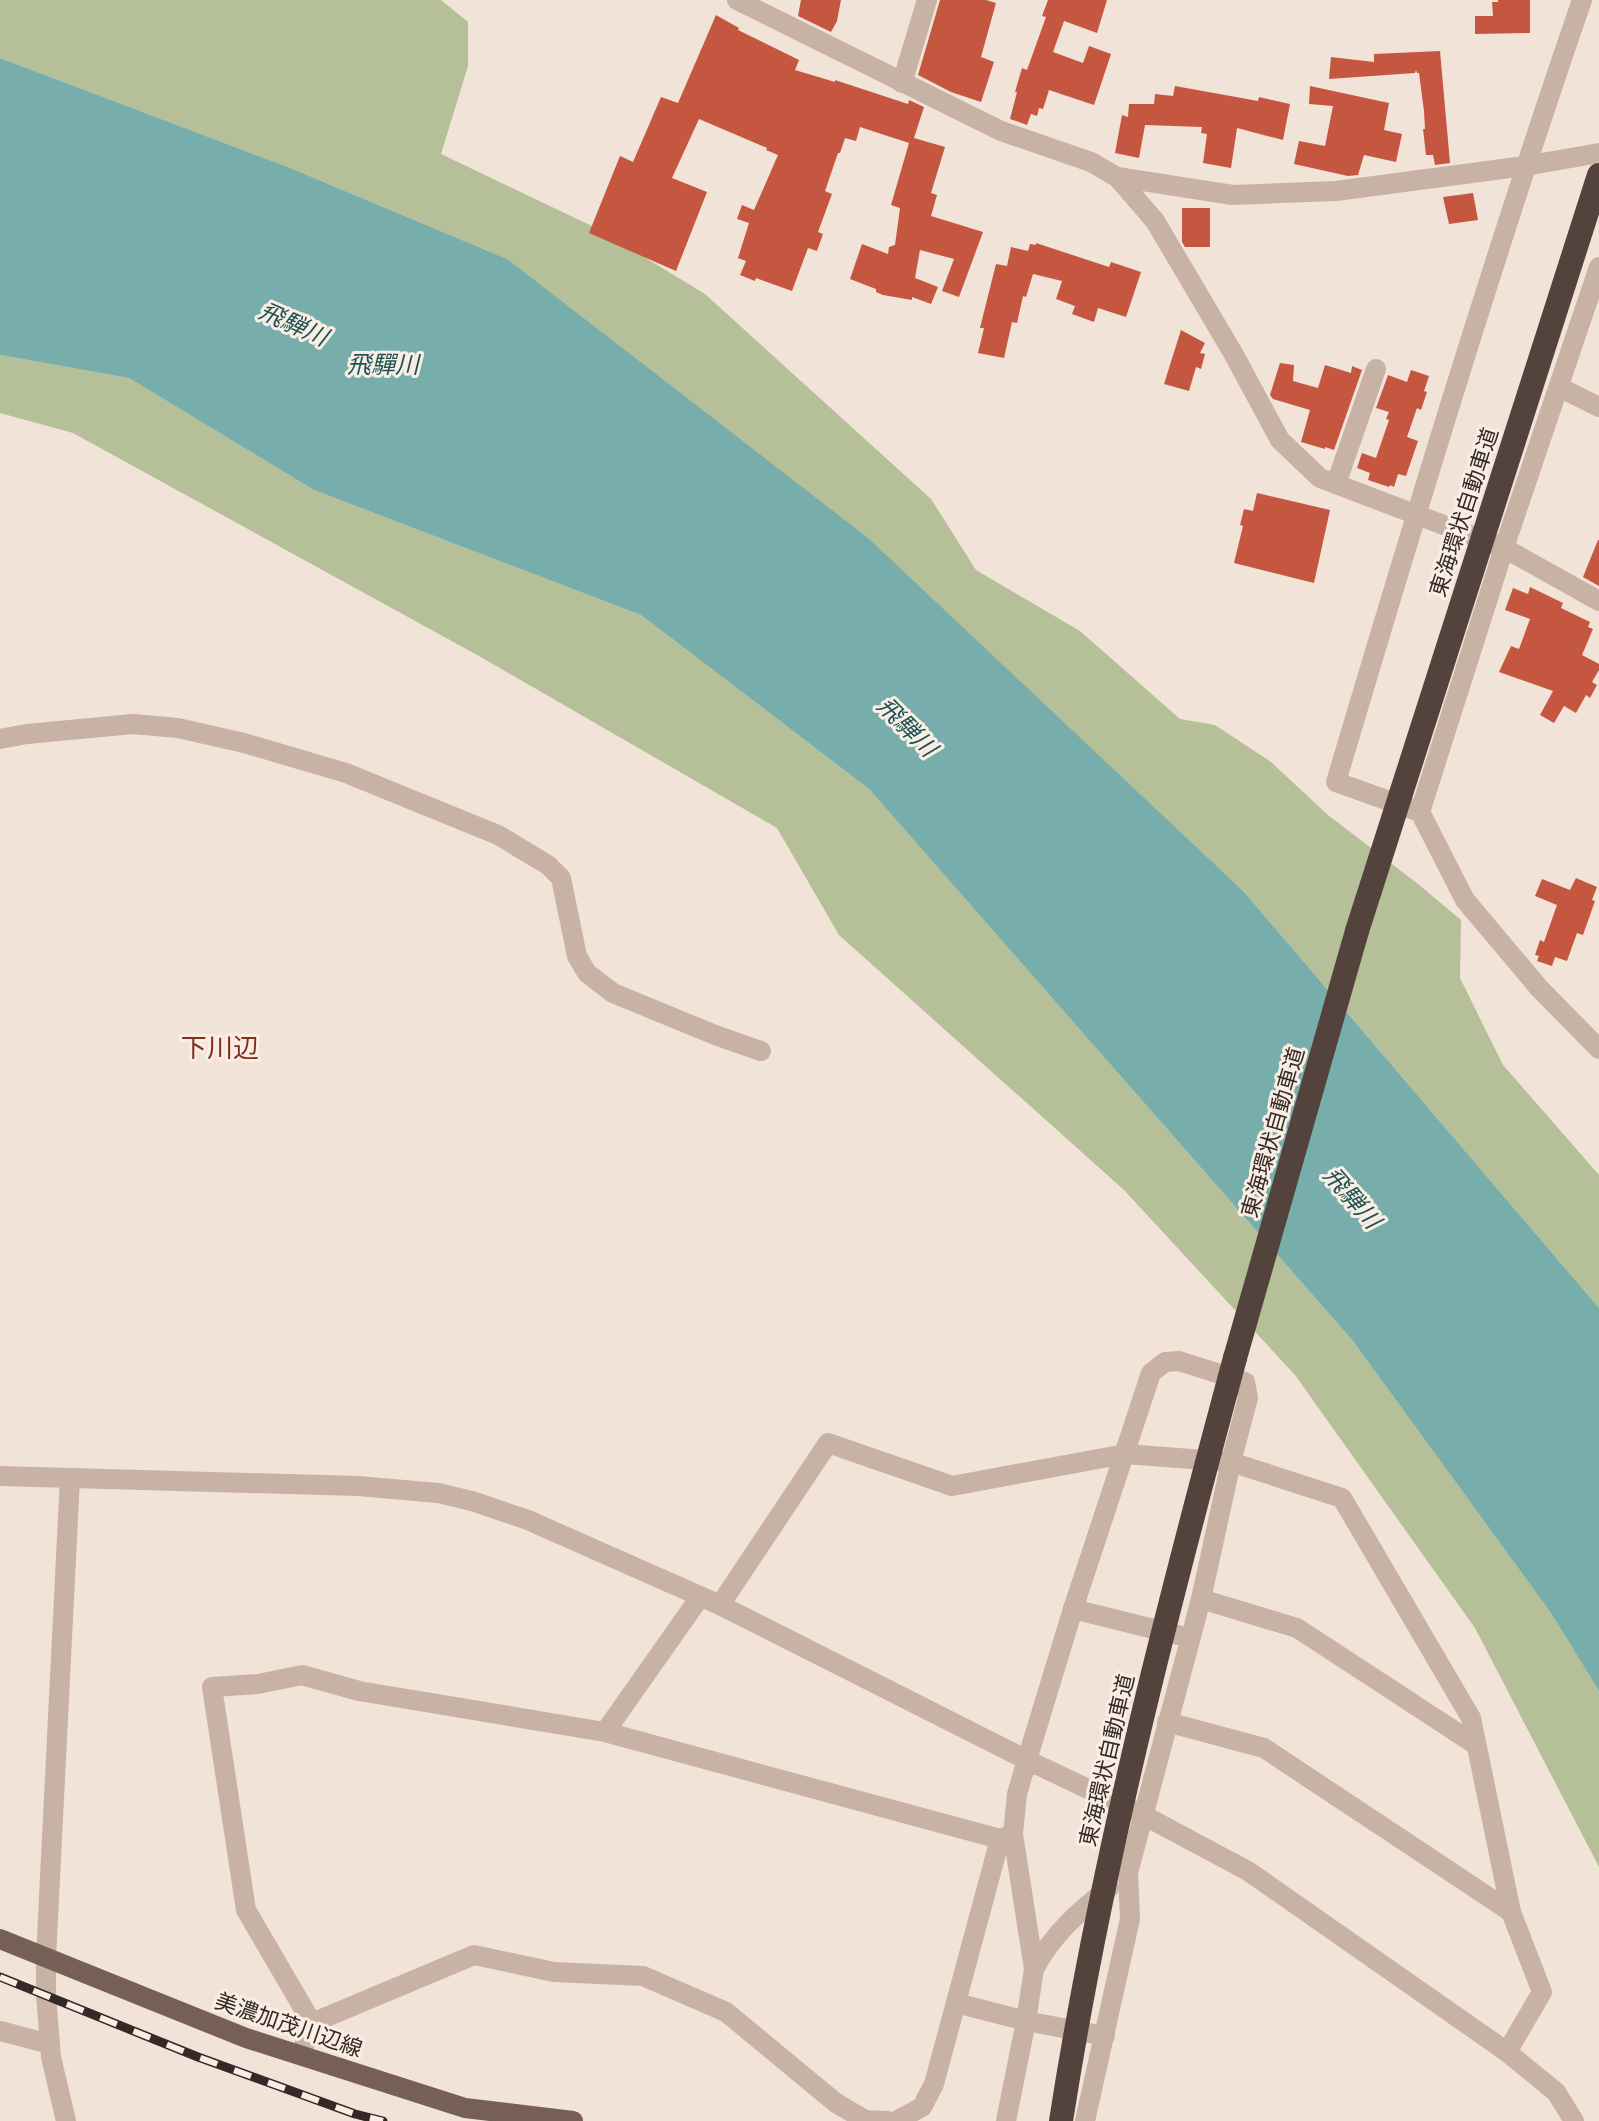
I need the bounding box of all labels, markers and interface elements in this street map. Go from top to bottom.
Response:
water label: 飛騨川 [255,295,336,352]
water label: 飛驒川 [347,349,422,378]
street label: 東海環状自動車道 [1423,424,1503,600]
water label: 飛騨川 [872,690,946,764]
district label: 下川辺 [181,1032,259,1063]
street label: 東海環状自動車道 [1235,1044,1309,1220]
water label: 飛騨川 [1318,1160,1390,1236]
street label: 東海環状自動車道 [1073,1671,1139,1849]
street label: 美濃加茂川辺線 [212,1986,366,2062]

